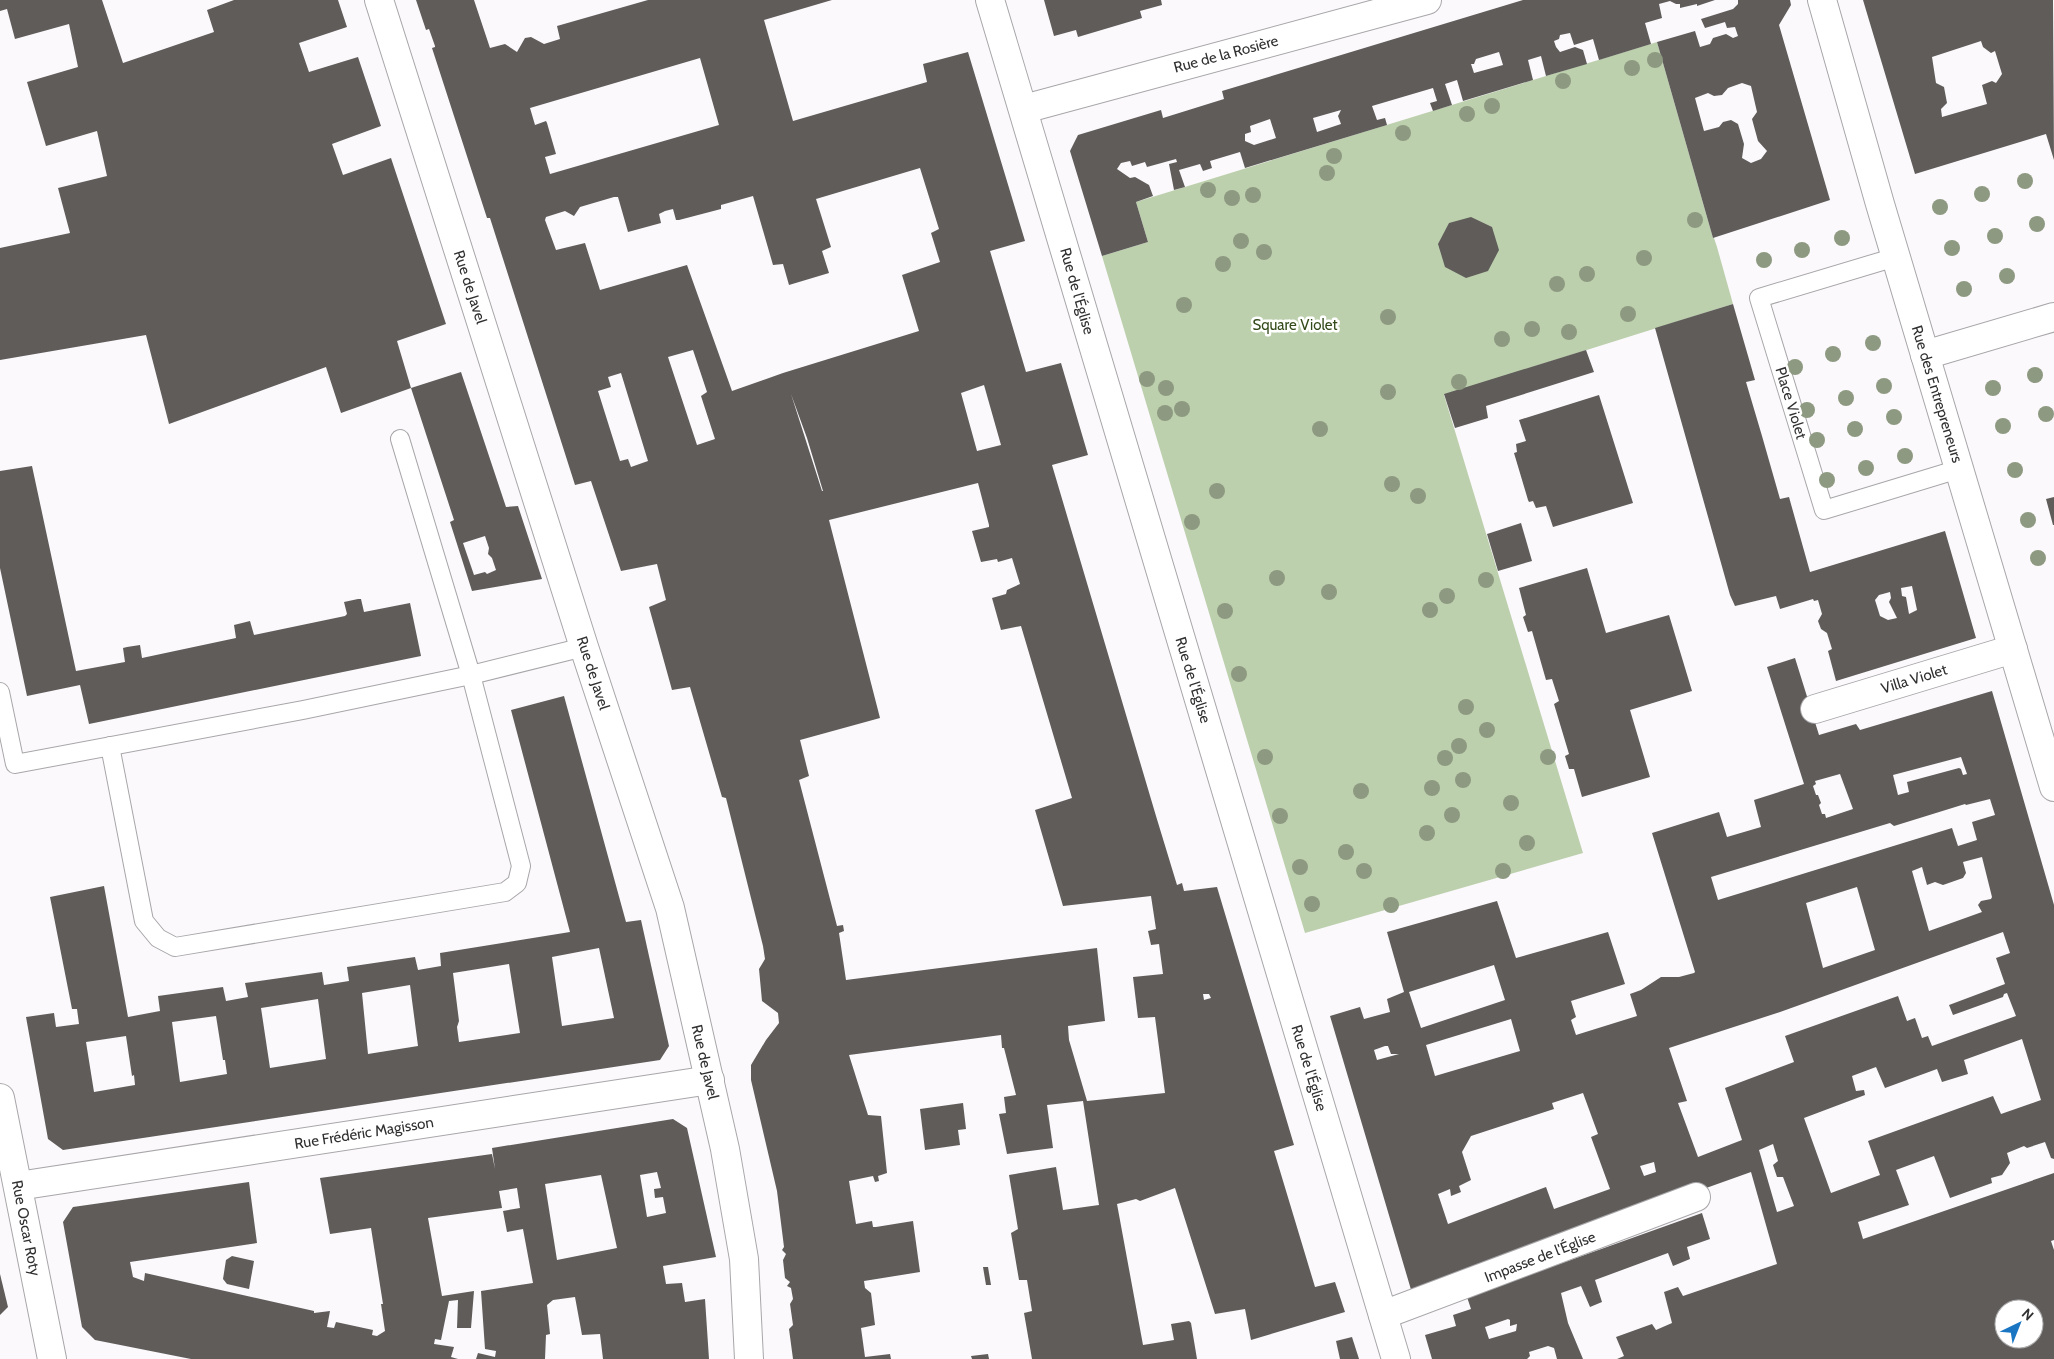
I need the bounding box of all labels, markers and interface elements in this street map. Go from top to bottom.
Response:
street label: Rue de la Rosière [1172,31,1281,77]
street label: Rue de l'Église [1056,245,1099,337]
street label: Rue de Javel [450,248,490,326]
park label: Square Violet [1252,316,1338,334]
street label: Rue des Entrepreneurs [1908,323,1966,465]
street label: Place Violet [1772,365,1810,441]
street label: Rue de Javel [573,634,613,712]
street label: Rue de l'Église [1171,634,1216,726]
street label: Villa Violet [1879,660,1949,698]
street label: Rue de l'Église [1287,1022,1332,1114]
street label: Rue de Javel [688,1023,722,1102]
street label: Rue Frédéric Magisson [293,1113,435,1153]
street label: Rue Oscar Roty [8,1179,44,1278]
street label: Impasse de l'Église [1482,1227,1598,1286]
north arrow [1994,1299,2044,1349]
text: N [2018,1305,2038,1324]

